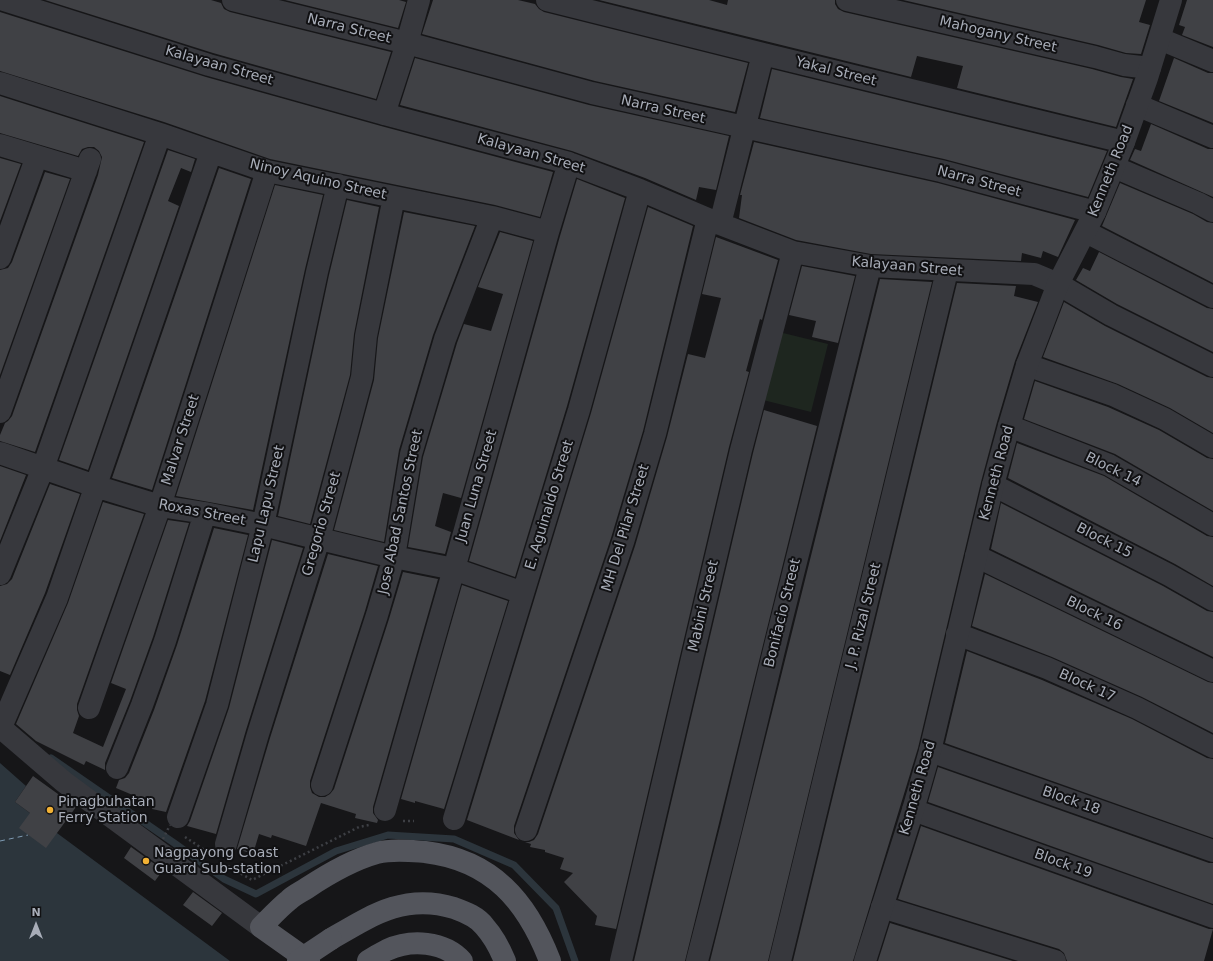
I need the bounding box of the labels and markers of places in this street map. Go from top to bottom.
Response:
place label: Pinagbuhatan Ferry Station [58,794,155,826]
marker: Pinagbuhatan Ferry Station [45,805,55,815]
place label: Nagpayong Coast Guard Sub-station [154,845,281,878]
marker: Nagpayong Coast Guard Sub-station [141,856,151,866]

